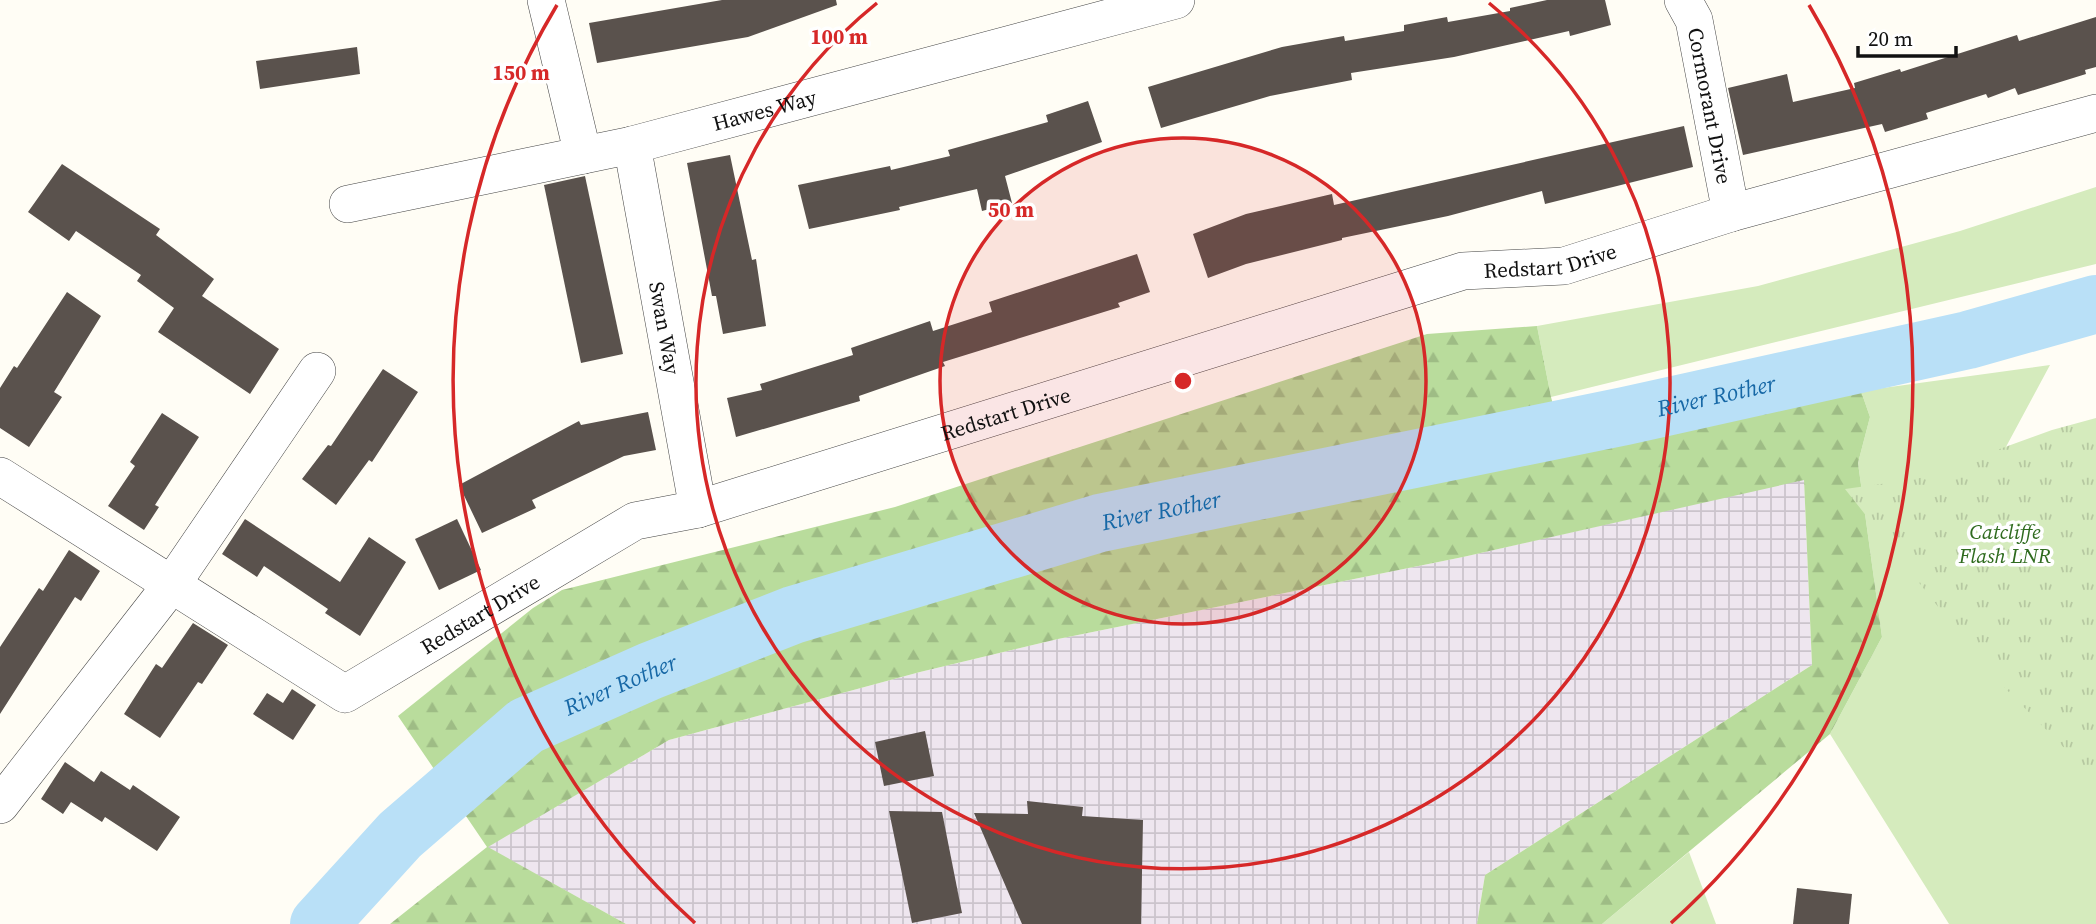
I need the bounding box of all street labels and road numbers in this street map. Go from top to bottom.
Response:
street label: Cormorant Drive [1681,25,1740,186]
street label: Hawes Way [709,82,820,137]
street label: Redstart Drive [1483,236,1620,284]
street label: Swan Way [643,279,688,377]
street label: Redstart Drive [937,380,1074,447]
street label: Redstart Drive [415,567,545,660]

